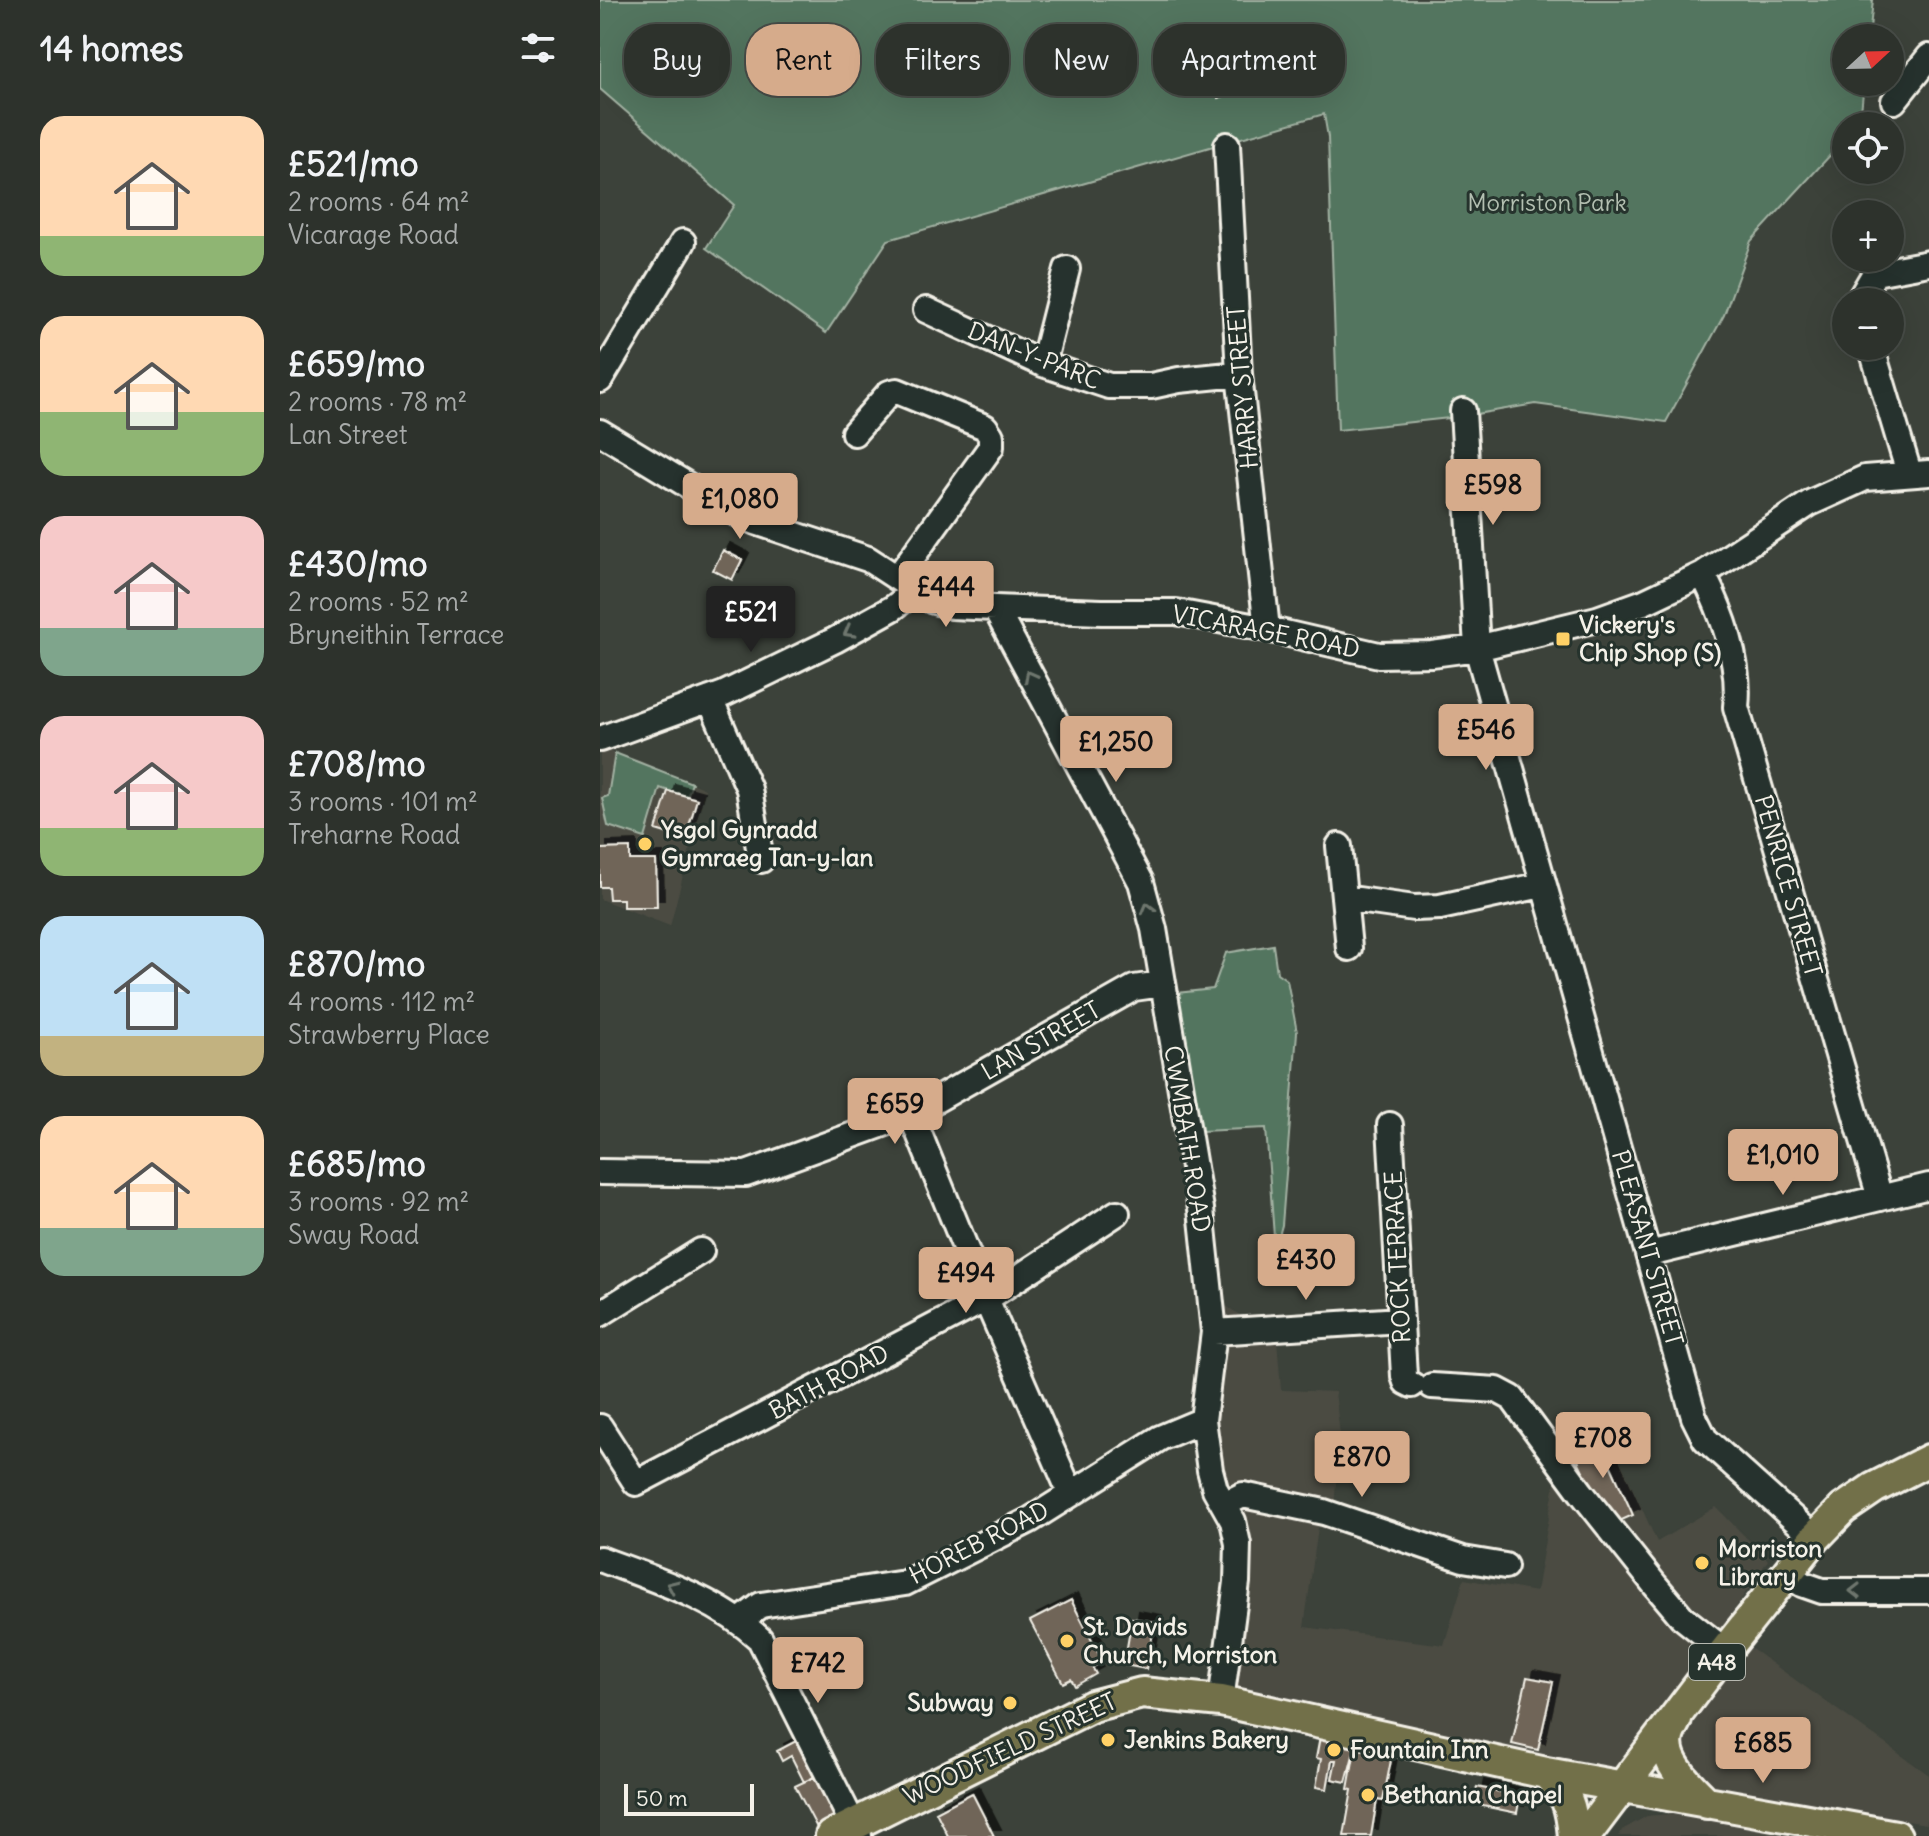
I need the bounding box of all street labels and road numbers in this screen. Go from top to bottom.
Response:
street label: HARRY STREET [1220,304,1264,470]
street label: DAN-Y-PARC [964,315,1105,395]
street label: VICARAGE ROAD [1170,598,1362,664]
street label: PENRICE STREET [1749,791,1829,980]
street label: LAN STREET [976,994,1105,1086]
street label: CWMBATH ROAD [1158,1043,1218,1234]
street label: PLEASANT STREET [1606,1146,1690,1349]
street label: ROCK TERRACE [1378,1170,1416,1344]
street label: BATH ROAD [763,1337,894,1425]
street label: HOREB ROAD [904,1494,1053,1590]
road number: A48 [1689,1644,1745,1680]
street label: WOODFIELD STREET [898,1686,1121,1811]

